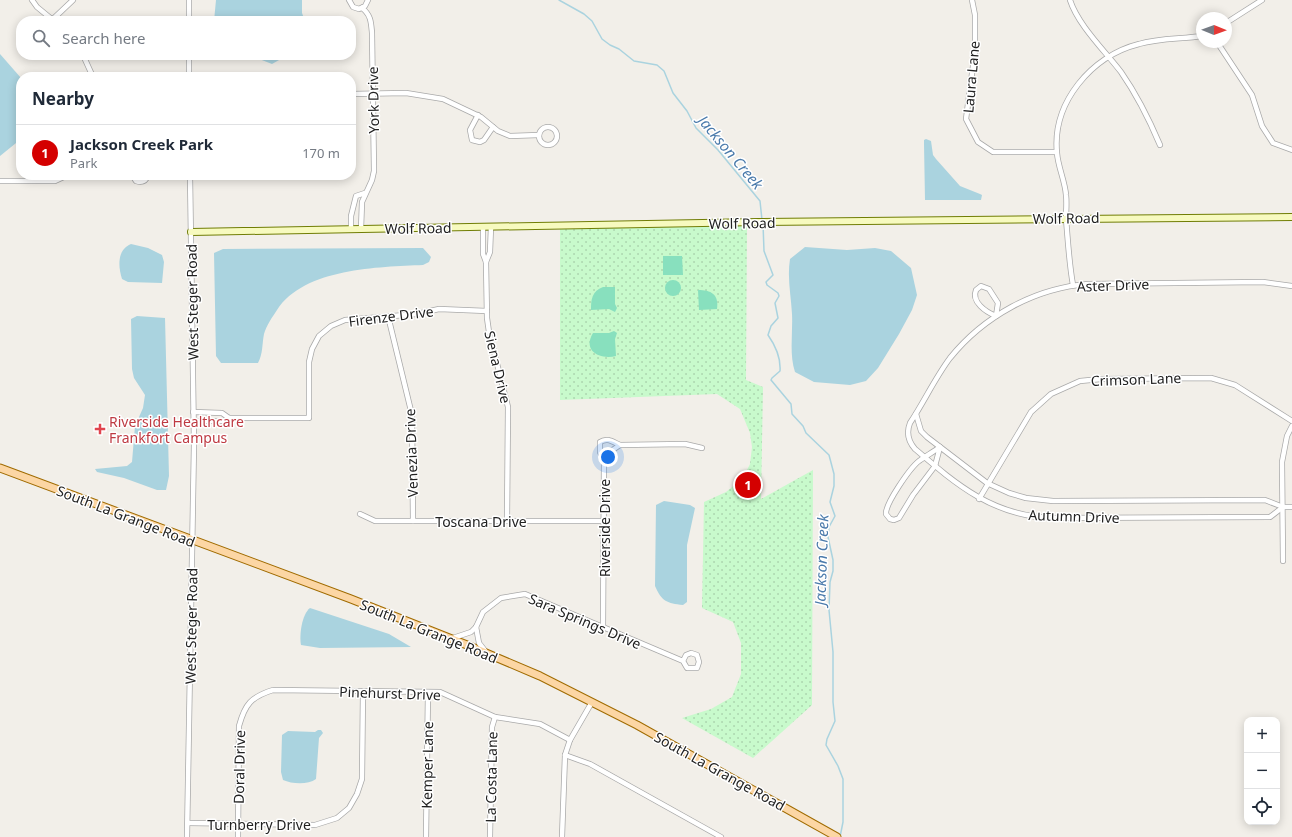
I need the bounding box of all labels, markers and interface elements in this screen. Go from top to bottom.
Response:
north arrow [1196,12,1232,48]
search box [16,16,356,60]
icon: search [30,27,52,49]
text: Search here [62,28,145,48]
street label: Laura Lane [958,40,984,114]
street label: York Drive [363,66,383,134]
text: Nearby [32,87,94,110]
water label: Jackson Creek [692,108,768,194]
text: Jackson Creek Park [70,134,213,154]
text: 1 [41,144,49,162]
text: 170 m [302,144,340,162]
text: Park [70,154,97,172]
street label: Wolf Road [1032,208,1100,228]
street label: Wolf Road [708,213,776,233]
street label: Wolf Road [384,218,452,238]
street label: West Steger Road [181,244,203,360]
street label: Aster Drive [1076,274,1150,296]
street label: Firenze Drive [347,301,435,331]
street label: Siena Drive [480,329,516,405]
street label: Crimson Lane [1090,368,1182,390]
street label: Venezia Drive [400,408,422,498]
place label: Riverside Healthcare Frankfort Campus [109,412,244,447]
marker: Riverside Healthcare Frankfort Campus [94,423,106,435]
your location [598,447,618,467]
pin: 1 [735,470,761,500]
street label: Riverside Drive [595,479,614,577]
street label: South La Grange Road [54,481,198,551]
street label: Autumn Drive [1028,505,1120,527]
street label: Toscana Drive [435,512,527,531]
water label: Jackson Creek [809,513,833,609]
street label: West Steger Road [180,568,202,684]
street label: Sara Springs Drive [526,589,644,653]
street label: South La Grange Road [357,595,501,667]
street label: Pinehurst Drive [339,682,441,704]
map controls [1244,717,1280,825]
button: + [1244,717,1280,753]
street label: Kemper Lane [417,721,437,809]
street label: South La Grange Road [651,727,789,815]
street label: Doral Drive [229,730,249,804]
street label: La Costa Lane [481,731,501,823]
button: − [1244,753,1280,789]
button: locate [1244,789,1280,825]
street label: Turnberry Drive [207,815,311,834]

